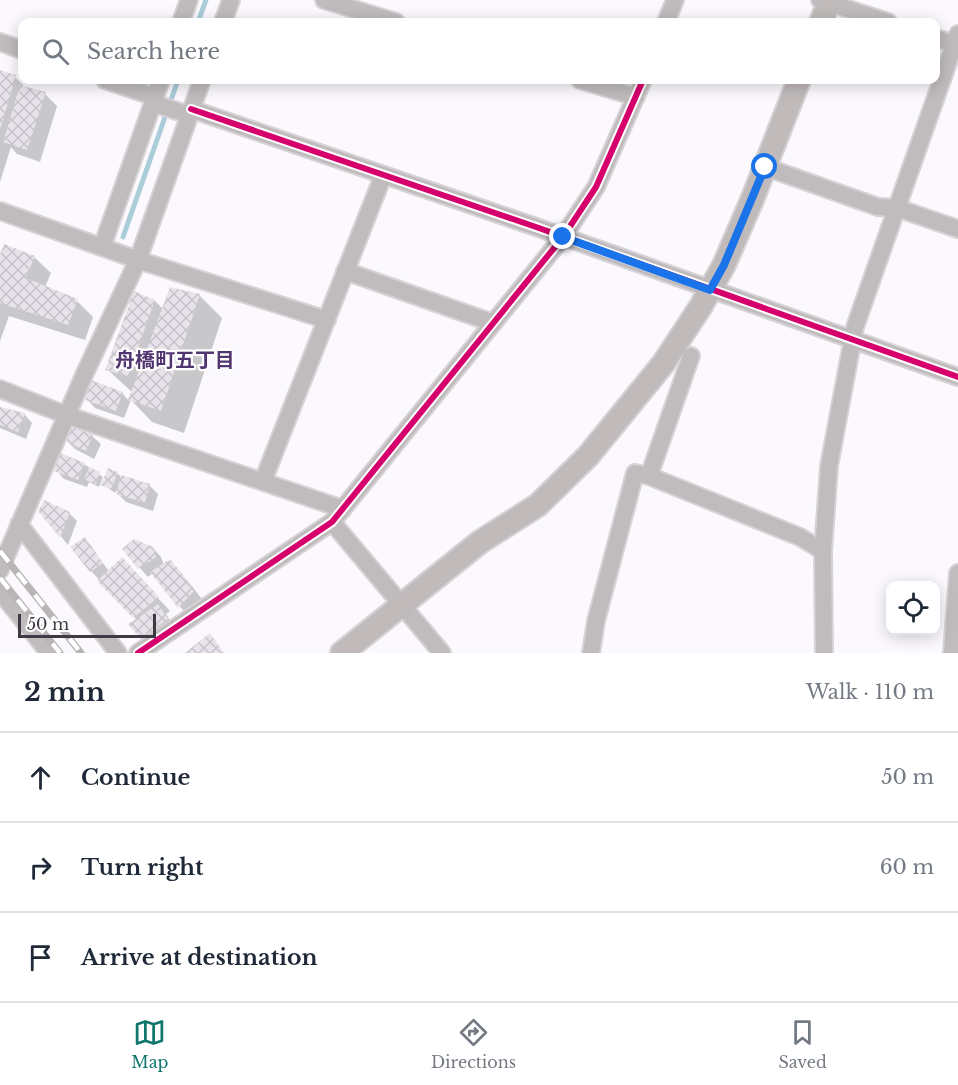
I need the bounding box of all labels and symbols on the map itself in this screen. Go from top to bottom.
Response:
route start [751,153,777,179]
route end [549,223,575,249]
district label: 舟橋町五丁目 [115,348,235,372]
scale bar [18,611,156,638]

